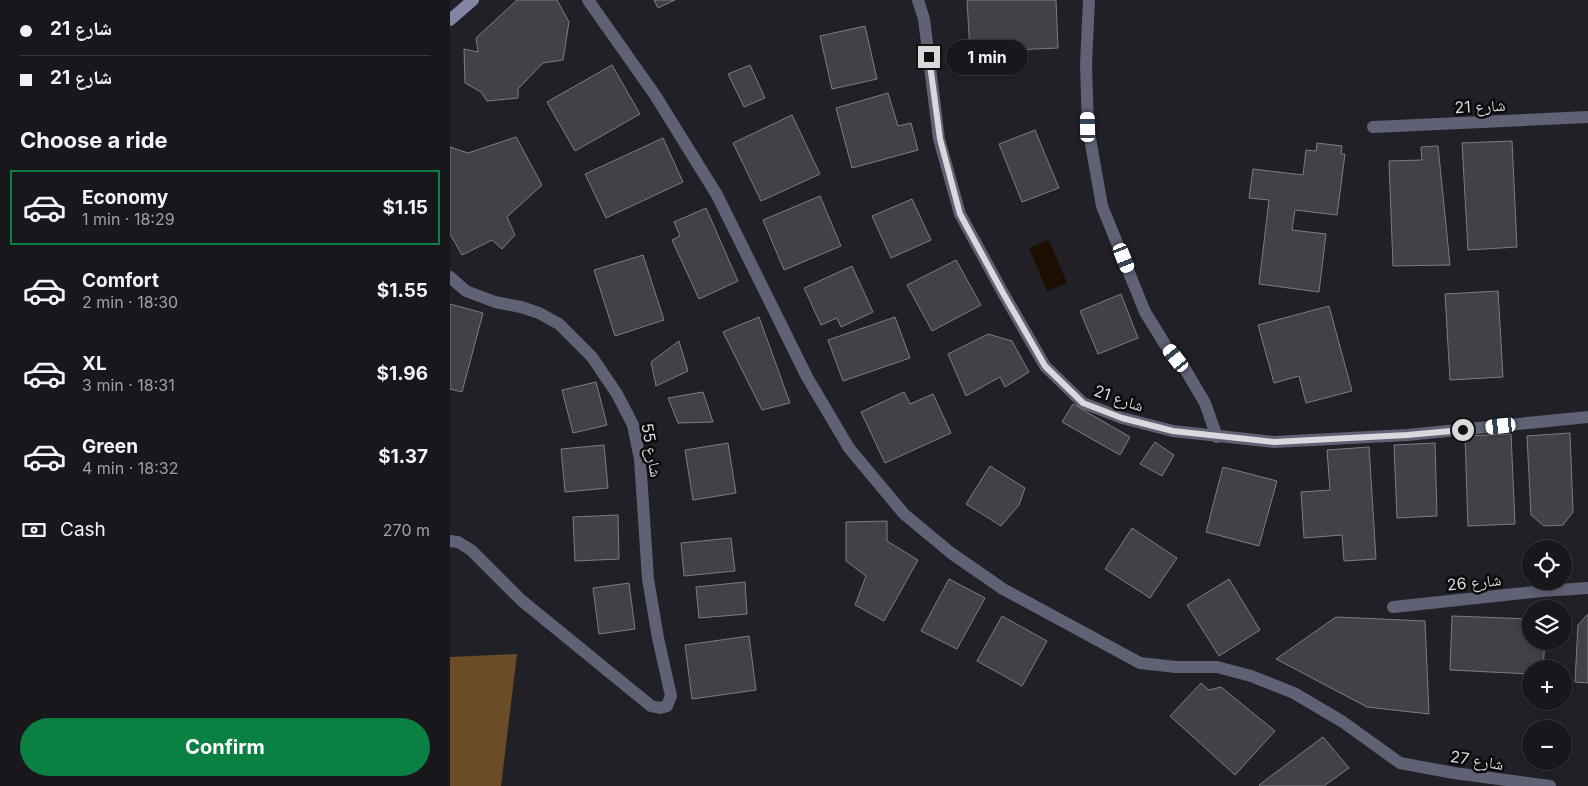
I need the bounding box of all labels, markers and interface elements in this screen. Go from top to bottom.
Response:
text: شارع 21 [50,17,112,40]
callout: 1 min [946,40,1029,74]
route end [918,46,940,68]
text: 1 min [967,47,1007,67]
text: شارع 21 [50,66,112,89]
street label: شارع 21 [1454,95,1506,118]
car [1080,112,1095,142]
text: Choose a ride [20,127,168,153]
icon: car [22,185,67,230]
text: Economy [82,186,168,209]
text: $1.15 [382,196,428,219]
text: 1 min · 18:29 [82,209,175,229]
car [1111,241,1136,275]
icon: car [22,268,67,313]
text: Comfort [82,269,159,292]
text: $1.55 [377,279,428,302]
text: 2 min · 18:30 [82,292,178,312]
car [1160,342,1191,374]
icon: car [22,351,67,396]
text: XL [82,352,107,375]
text: $1.96 [377,362,428,385]
text: 3 min · 18:31 [82,375,175,395]
street label: شارع 21 [1091,380,1146,417]
car [1485,417,1516,435]
route start [1452,419,1474,441]
street label: شارع 55 [636,421,667,479]
icon: car [22,434,67,479]
text: Green [82,435,138,458]
text: $1.37 [378,445,428,468]
text: 4 min · 18:32 [82,458,178,478]
icon: cash [20,516,48,544]
text: Cash [60,518,106,541]
text: 270 m [383,520,430,540]
map controls [1522,540,1572,770]
button: locate [1522,540,1572,590]
street label: شارع 26 [1446,569,1502,596]
button: layers [1522,600,1572,650]
button: + [1522,660,1572,710]
button: Confirm [20,718,430,776]
button: − [1522,720,1572,770]
street label: شارع 27 [1449,746,1505,775]

